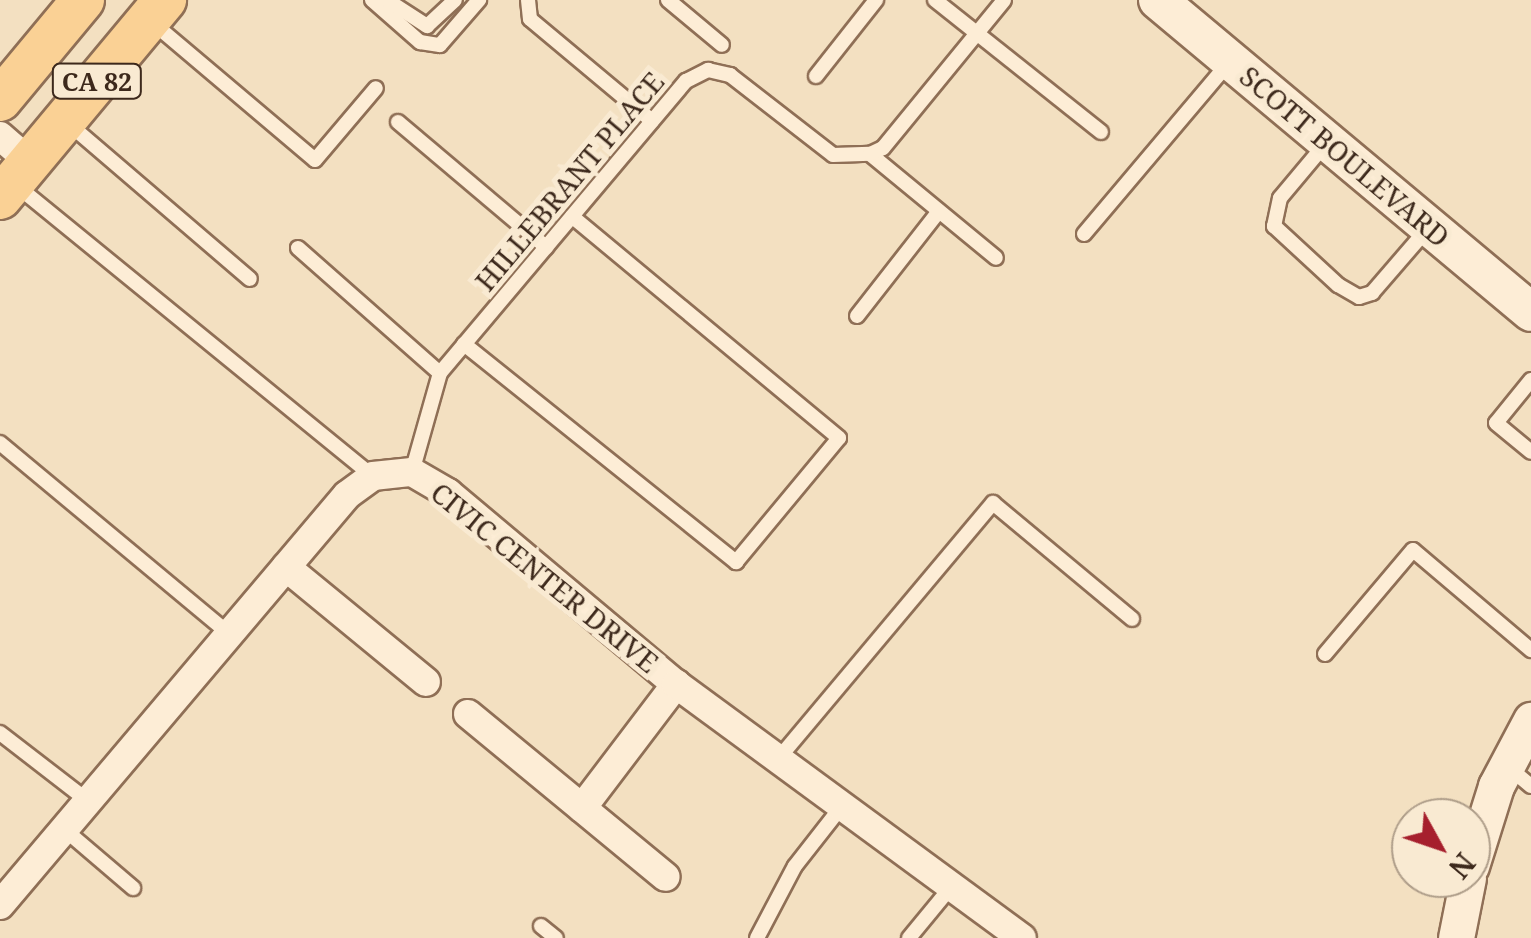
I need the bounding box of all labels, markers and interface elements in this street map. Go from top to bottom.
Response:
street label: SCOTT BOULEVARD [1234,59,1456,253]
road number: CA 82 [49,61,144,101]
street label: HILLEBRANT PLACE [468,65,670,297]
street label: CIVIC CENTER DRIVE [425,475,665,679]
north arrow [1391,798,1491,898]
text: N [1441,845,1484,887]

